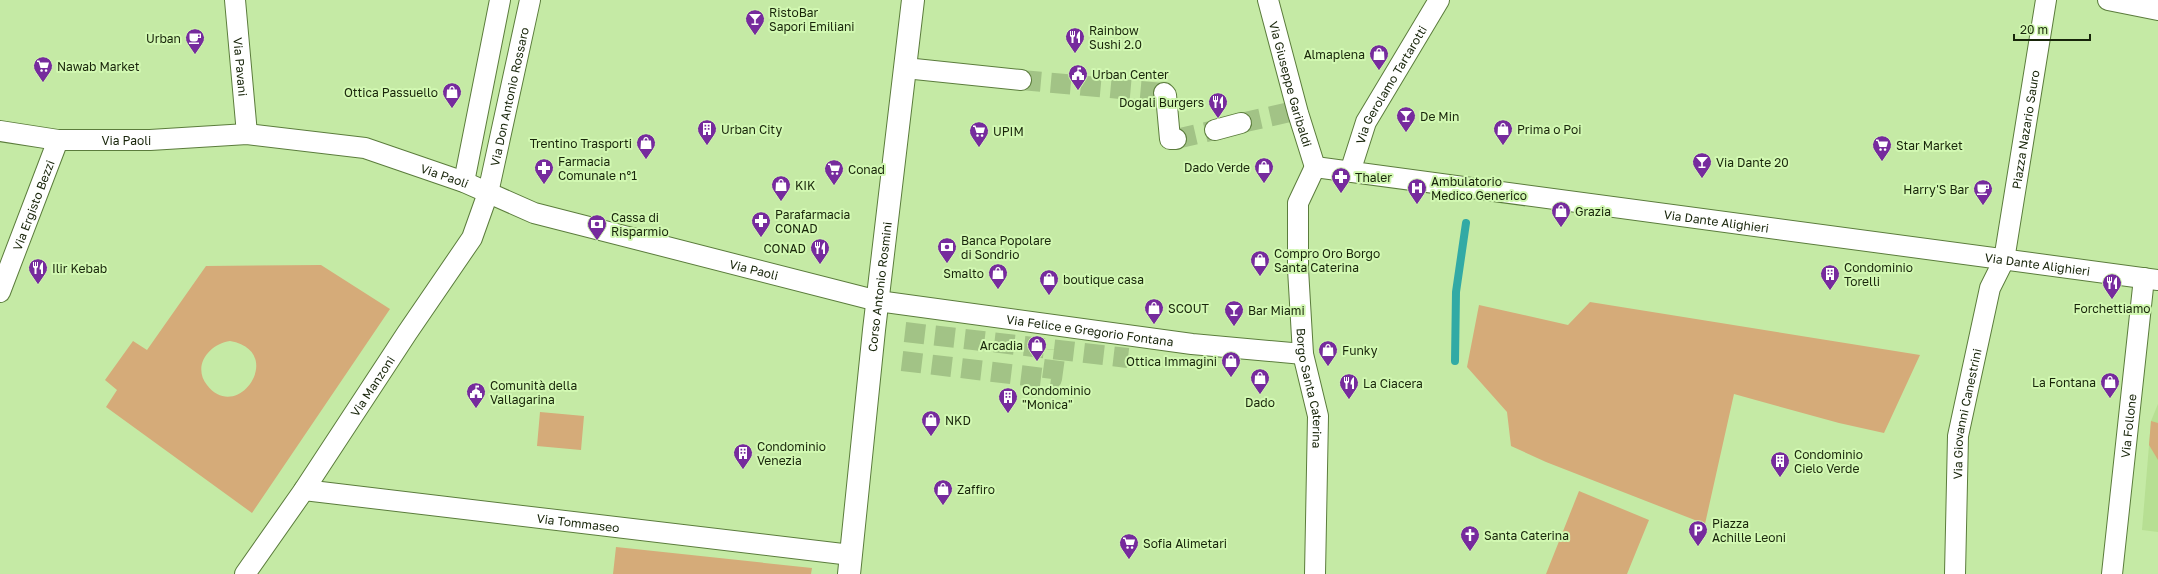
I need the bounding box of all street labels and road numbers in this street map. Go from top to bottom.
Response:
street label: Via Giuseppe Garibaldi [1266,19,1316,149]
street label: Via Gerolamo Tartarotti [1352,23,1430,146]
street label: Via Don Antonio Rossaro [487,26,531,167]
street label: Via Pavani [231,37,251,97]
street label: Piazza Nazario Sauro [2008,69,2042,190]
street label: Via Paoli [101,133,151,148]
street label: Via Ergisto Bezzi [9,158,57,252]
street label: Via Paoli [419,160,471,191]
street label: Via Dante Alighieri [1663,206,1770,235]
street label: Corso Antonio Rosmini [864,221,894,352]
street label: Via Dante Alighieri [1984,249,2091,278]
street label: Via Paoli [728,256,780,283]
street label: Via Felice e Gregorio Fontana [1005,311,1175,349]
street label: Borgo Santa Caterina [1294,327,1326,449]
street label: Via Giovanni Canestrini [1950,347,1984,480]
street label: Via Manzoni [347,353,398,419]
street label: Via Follone [2117,393,2139,459]
street label: Via Tommaseo [536,510,620,535]

